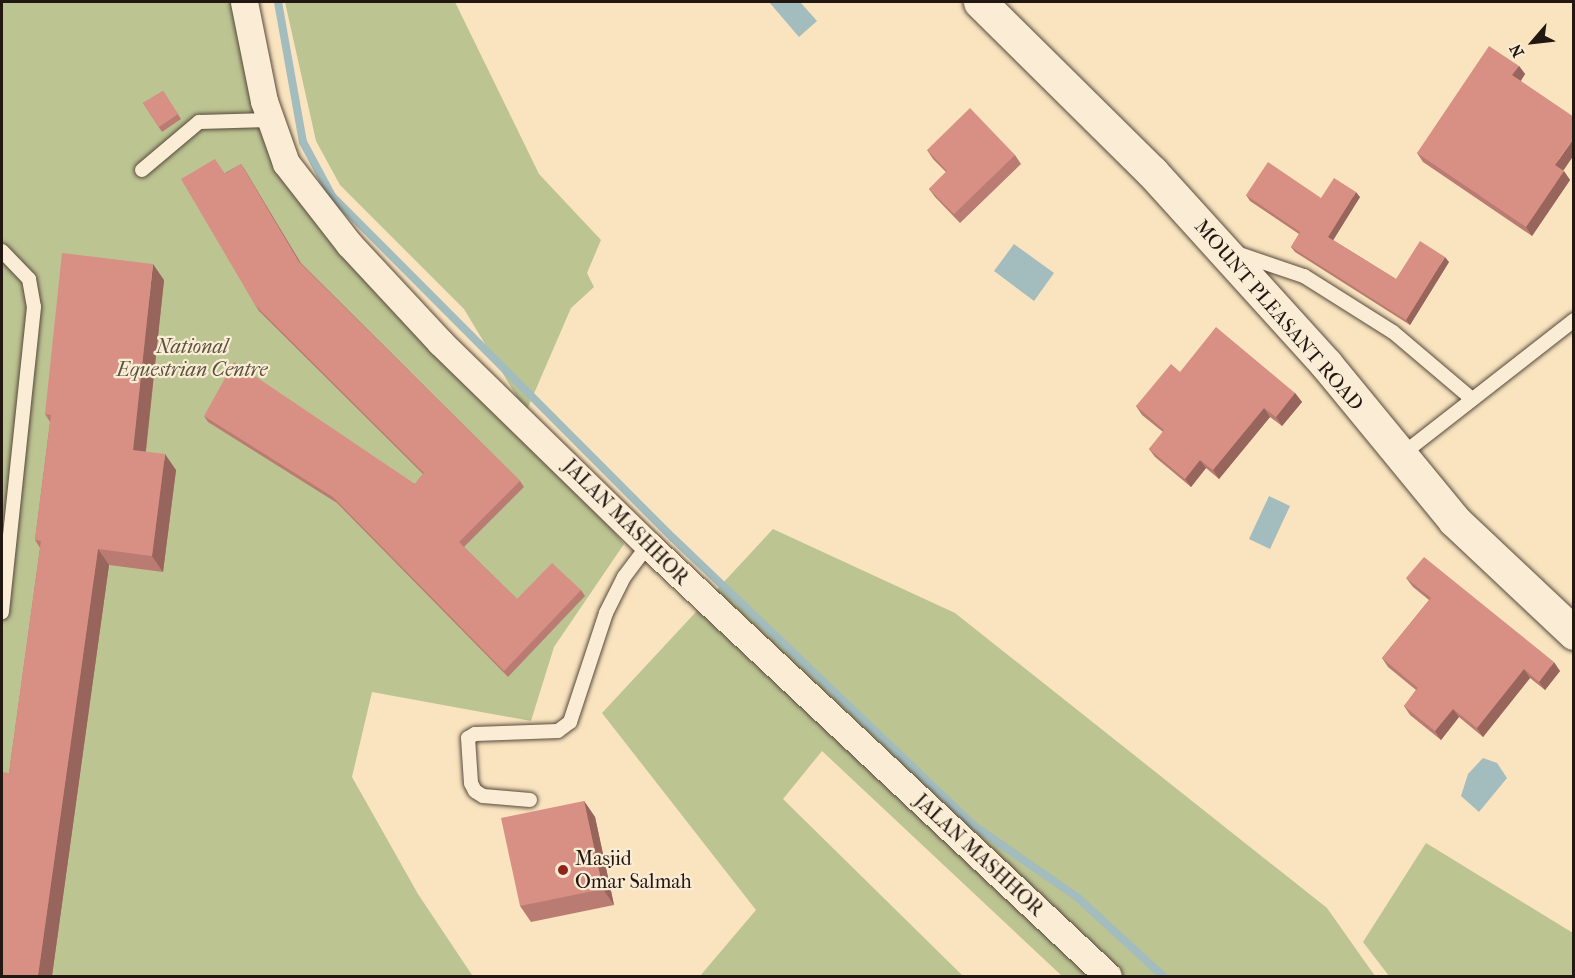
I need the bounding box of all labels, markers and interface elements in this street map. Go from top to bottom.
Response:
north arrow [1503,12,1563,72]
text: N [1505,41,1528,61]
street label: MOUNT PLEASANT ROAD [1190,215,1368,415]
park label: National Equestrian Centre [117,335,267,382]
street label: JALAN MASHHOR [558,454,694,590]
street label: JALAN MASHHOR [909,789,1049,921]
place label: Masjid Omar Salmah [575,846,692,893]
marker: Masjid Omar Salmah [556,863,570,877]

